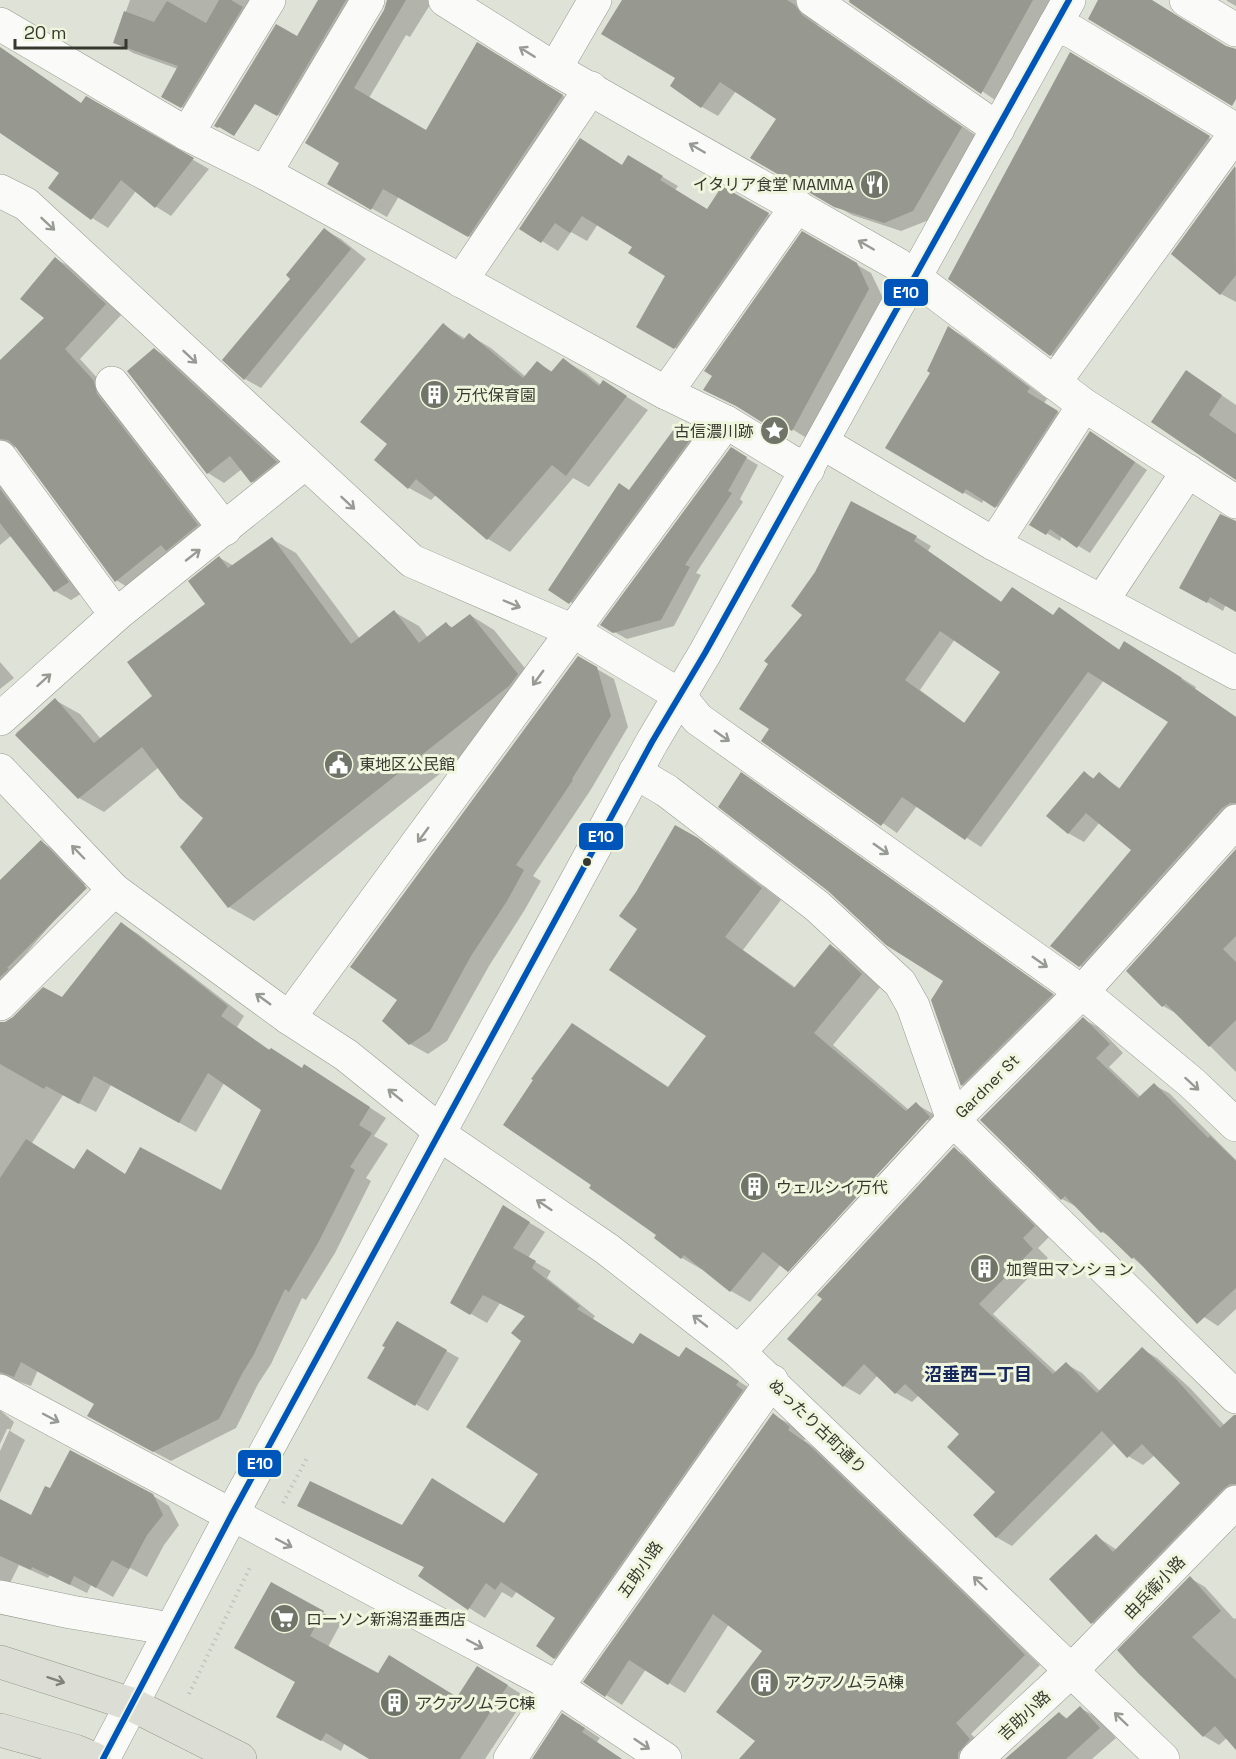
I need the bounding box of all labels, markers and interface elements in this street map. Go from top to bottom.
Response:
scale bar [15,12,126,50]
text: 20 m [24,21,67,44]
one-way arrow [519,45,536,57]
one-way arrow [689,142,706,154]
restaurant icon: イタリア食堂 MAMMA [859,168,891,200]
place label: イタリア食堂 MAMMA [693,174,854,195]
one-way arrow [40,217,55,232]
one-way arrow [858,239,875,251]
line badge: E10 [883,278,929,307]
text: E10 [893,282,919,303]
one-way arrow [183,350,198,365]
building icon: 万代保育園 [419,379,451,411]
place label: 万代保育園 [456,385,536,406]
place icon: 古信濃川跡 [759,415,791,447]
place label: 古信濃川跡 [674,421,754,442]
one-way arrow [341,496,356,510]
one-way arrow [185,548,201,561]
one-way arrow [502,599,520,611]
one-way arrow [532,670,545,686]
one-way arrow [36,673,51,687]
one-way arrow [714,730,730,742]
public building icon: 東地区公民館 [322,748,354,780]
place label: 東地区公民館 [359,754,455,775]
line badge: E10 [578,822,624,851]
text: E10 [588,826,614,847]
one-way arrow [417,827,429,843]
one-way arrow [873,843,889,855]
one-way arrow [71,844,85,859]
unlabelled marker [581,856,593,868]
one-way arrow [1032,956,1048,968]
one-way arrow [256,992,272,1005]
street label: Gardner St [951,1050,1024,1123]
one-way arrow [1185,1077,1200,1091]
one-way arrow [387,1088,403,1101]
building icon: ウェルシイ万代 [739,1171,771,1203]
place label: ウェルシイ万代 [776,1177,888,1198]
one-way arrow [536,1199,552,1211]
building icon: 加賀田マンション [969,1253,1001,1285]
place label: 加賀田マンション [1006,1259,1134,1280]
one-way arrow [693,1315,709,1328]
district label: 沼垂西一丁目 [924,1363,1032,1386]
street label: ぬったり古町通り [764,1374,871,1478]
one-way arrow [42,1413,60,1424]
line badge: E10 [237,1449,282,1478]
text: E10 [247,1453,273,1474]
one-way arrow [274,1537,292,1549]
street label: 五助小路 [613,1537,667,1602]
street label: 由兵衛小路 [1119,1551,1190,1623]
one-way arrow [973,1576,988,1591]
supermarket icon: ローソン新潟沼垂西店 [269,1603,301,1635]
place label: ローソン新潟沼垂西店 [306,1609,466,1630]
one-way arrow [465,1638,483,1650]
building icon: アクアノムラA棟 [748,1666,780,1698]
place label: アクアノムラA棟 [785,1672,904,1693]
one-way arrow [46,1675,65,1686]
street label: 吉助小路 [994,1686,1055,1745]
building icon: アクアノムラC棟 [379,1687,411,1719]
place label: アクアノムラC棟 [416,1693,535,1714]
one-way arrow [1113,1711,1128,1726]
one-way arrow [633,1738,650,1750]

